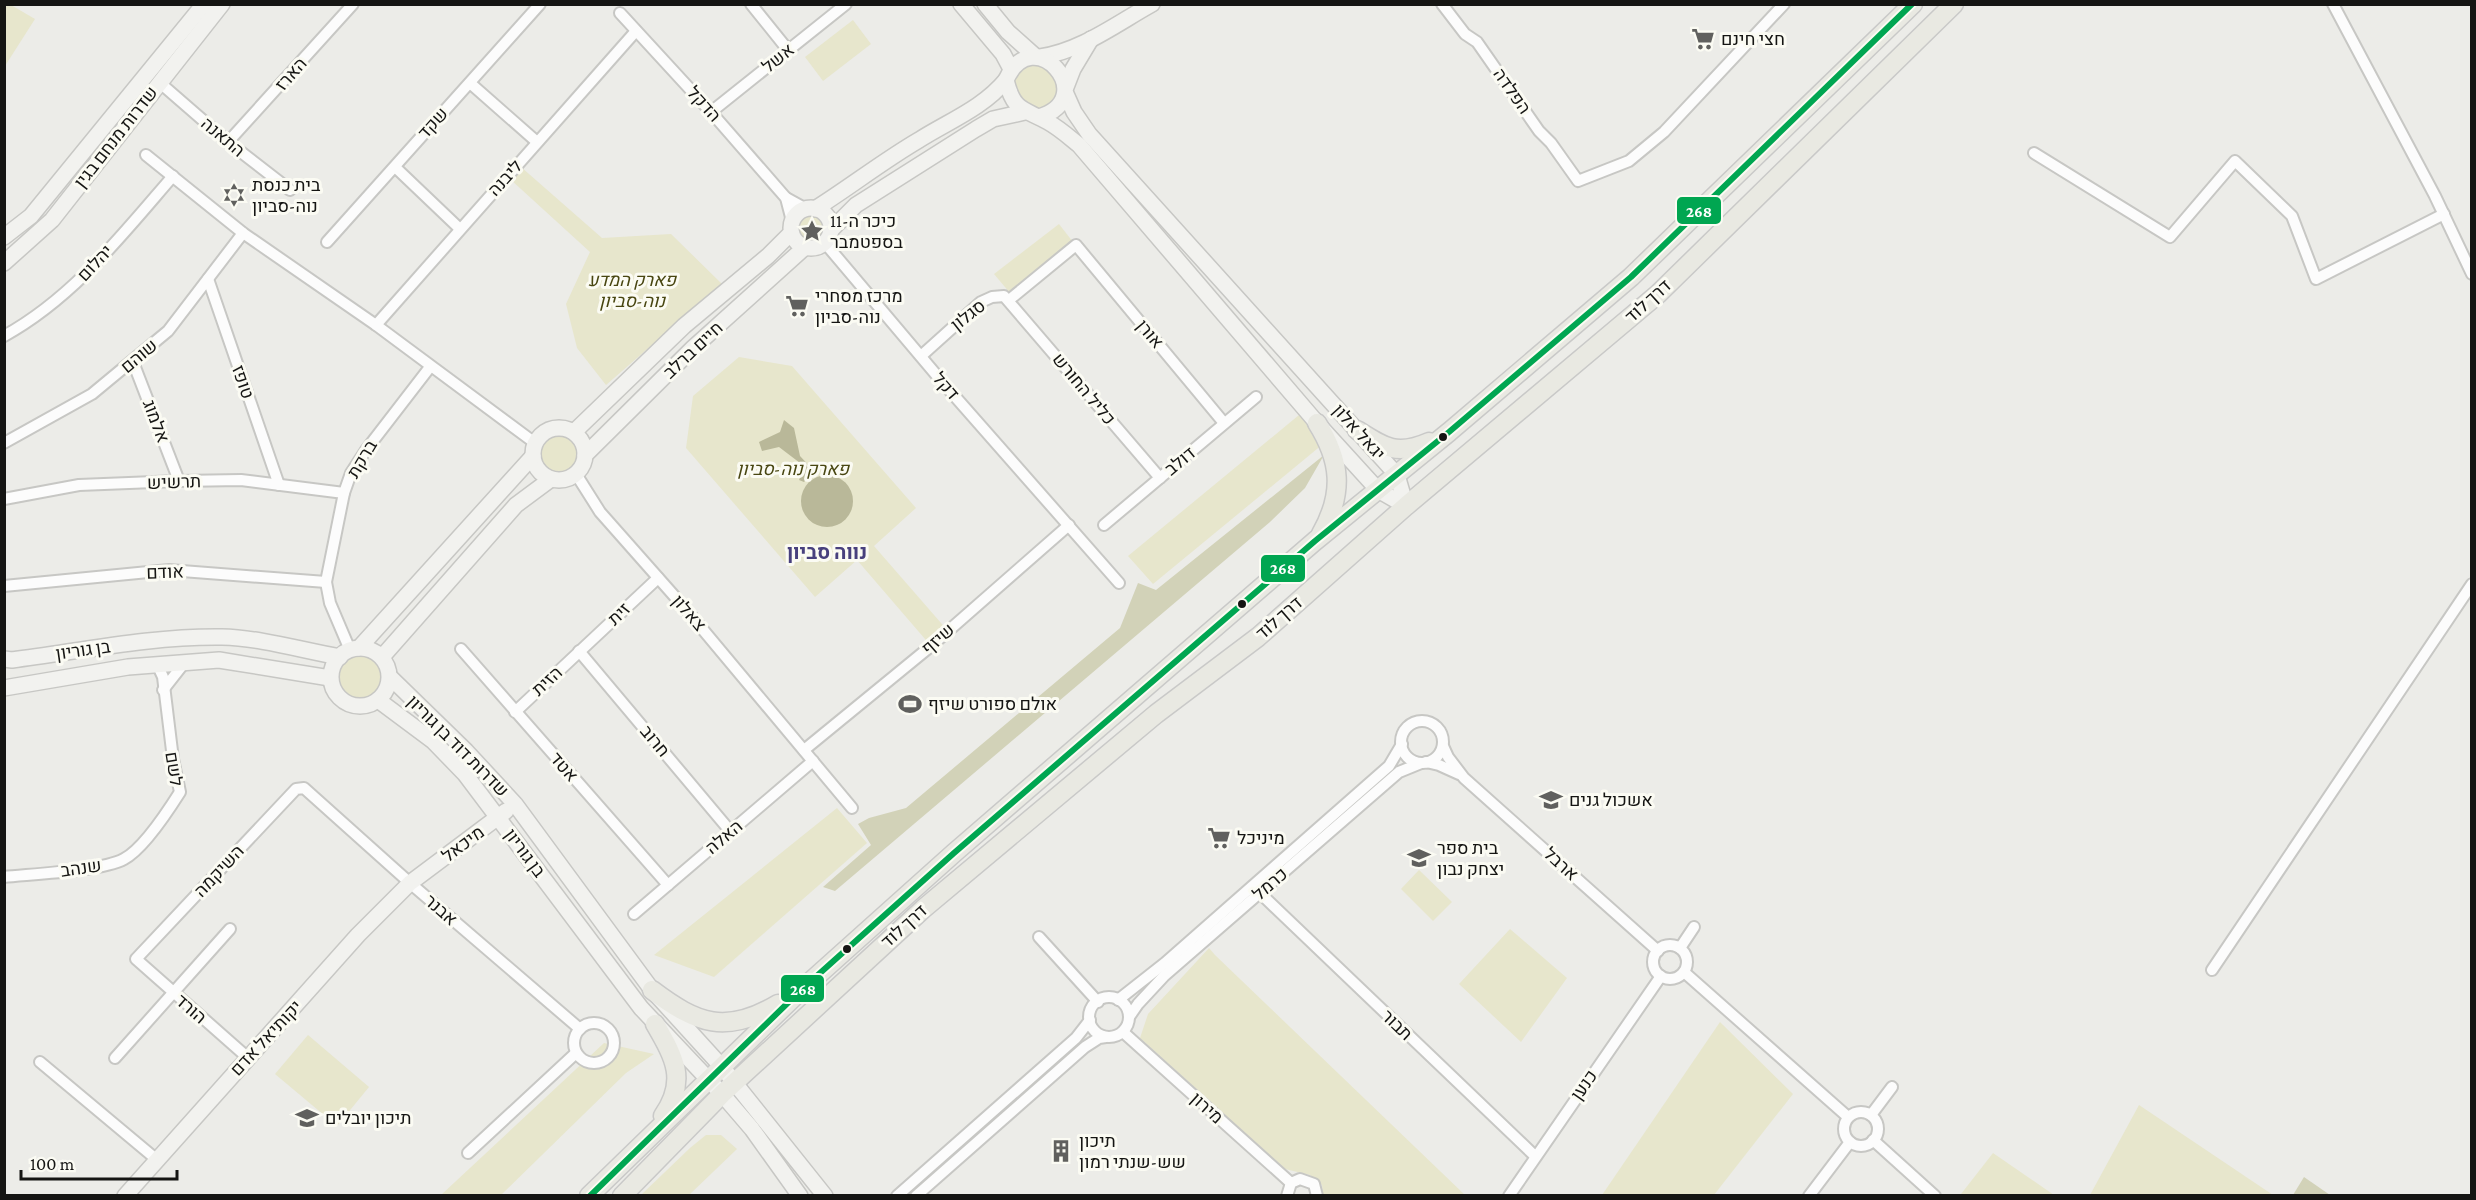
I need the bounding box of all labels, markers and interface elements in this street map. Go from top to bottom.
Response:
supermarket icon: חצי חינם [1690,26,1716,52]
place label: חצי חינם [1721,29,1785,49]
street label: אשל [758,39,798,77]
street label: הארז [271,53,311,95]
street label: הפלדה [1489,64,1535,118]
street label: שדרות מנחם בגין [70,82,162,192]
street label: הדקל [683,82,725,126]
street label: שקד [414,103,452,143]
street label: התאנה [197,113,249,161]
street label: ליבנה [484,156,526,200]
place label: בית כנסת נוה-סביון [252,175,321,216]
synagogue icon: בית כנסת נוה-סביון [221,182,247,208]
line badge: 268 [1676,196,1722,225]
text: 268 [1686,203,1712,220]
place label: כיכר ה-11 בספטמבר [830,211,904,252]
place icon: כיכר ה-11 בספטמבר [799,218,825,244]
street label: יהלום [73,241,117,285]
park label: פארק המדע נוה-סביון [588,270,678,311]
street label: דרך לוד [1621,275,1675,327]
place label: מרכז מסחרי נוה-סביון [815,286,903,327]
supermarket icon: מרכז מסחרי נוה-סביון [784,293,810,319]
street label: סגלון [947,295,989,335]
street label: אורן [1132,316,1168,352]
street label: חיים ברלב [659,318,727,382]
street label: שוהם [117,335,161,377]
street label: כליל החורש [1048,349,1120,429]
street label: טופז [228,363,258,401]
street label: דקל [929,368,963,404]
street label: אלמוג [139,397,173,445]
street label: יגאל אלון [1329,400,1389,464]
unlabelled marker [1437,431,1449,443]
street label: ברקת [343,436,381,482]
street label: דולב [1161,443,1199,479]
park label: פארק נוה-סביון [737,459,851,479]
street label: תרשיש [147,471,201,493]
district label: נווה סביון [787,541,867,563]
line badge: 268 [1260,554,1306,583]
text: 268 [1270,560,1296,577]
street label: אודם [146,561,184,583]
street label: צאלון [668,591,710,635]
street label: דרך לוד [1252,593,1306,643]
unlabelled marker [1236,598,1248,610]
street label: זית [604,599,634,629]
street label: שיזף [918,619,958,659]
street label: בן גוריון [54,636,112,664]
street label: הזית [528,662,566,700]
street label: שדרות דוד בן גוריון [403,691,513,801]
sports icon: אולם ספורט שיזף [897,691,923,717]
place label: אולם ספורט שיזף [928,694,1057,714]
street label: חרוב [636,721,674,761]
street label: אטד [546,748,582,786]
street label: לשם [161,750,187,788]
school or university icon: אשכול גנים [1538,787,1564,813]
place label: אשכול גנים [1569,790,1653,810]
street label: האלה [701,816,747,858]
street label: מיכאל [438,822,488,866]
street label: בן גוריון [500,825,550,881]
supermarket icon: מיניכל [1206,825,1232,851]
place label: מיניכל [1237,828,1285,848]
place label: בית ספר יצחק נבון [1437,838,1504,879]
street label: השיקמה [190,841,248,901]
street label: ארבל [1540,843,1582,885]
school or university icon: בית ספר יצחק נבון [1406,845,1432,871]
street label: שנהב [59,855,103,881]
street label: כרמל [1249,864,1291,904]
street label: אבנר [421,891,461,929]
street label: דרך לוד [877,900,931,952]
unlabelled marker [841,943,853,955]
line badge: 268 [780,974,825,1003]
text: 268 [790,981,816,998]
street label: הורד [172,990,210,1028]
street label: יקותיאל אדם [226,996,306,1080]
street label: תבור [1378,1006,1416,1044]
street label: כנען [1567,1066,1601,1104]
street label: מירון [1187,1088,1227,1128]
school or university icon: תיכון יובלים [294,1105,320,1131]
place label: תיכון יובלים [325,1108,412,1128]
place label: תיכון שש-שנתי רמון [1079,1131,1186,1172]
building icon: תיכון שש-שנתי רמון [1048,1138,1074,1164]
scale bar [21,1143,177,1181]
text: 100 m [30,1154,75,1174]

